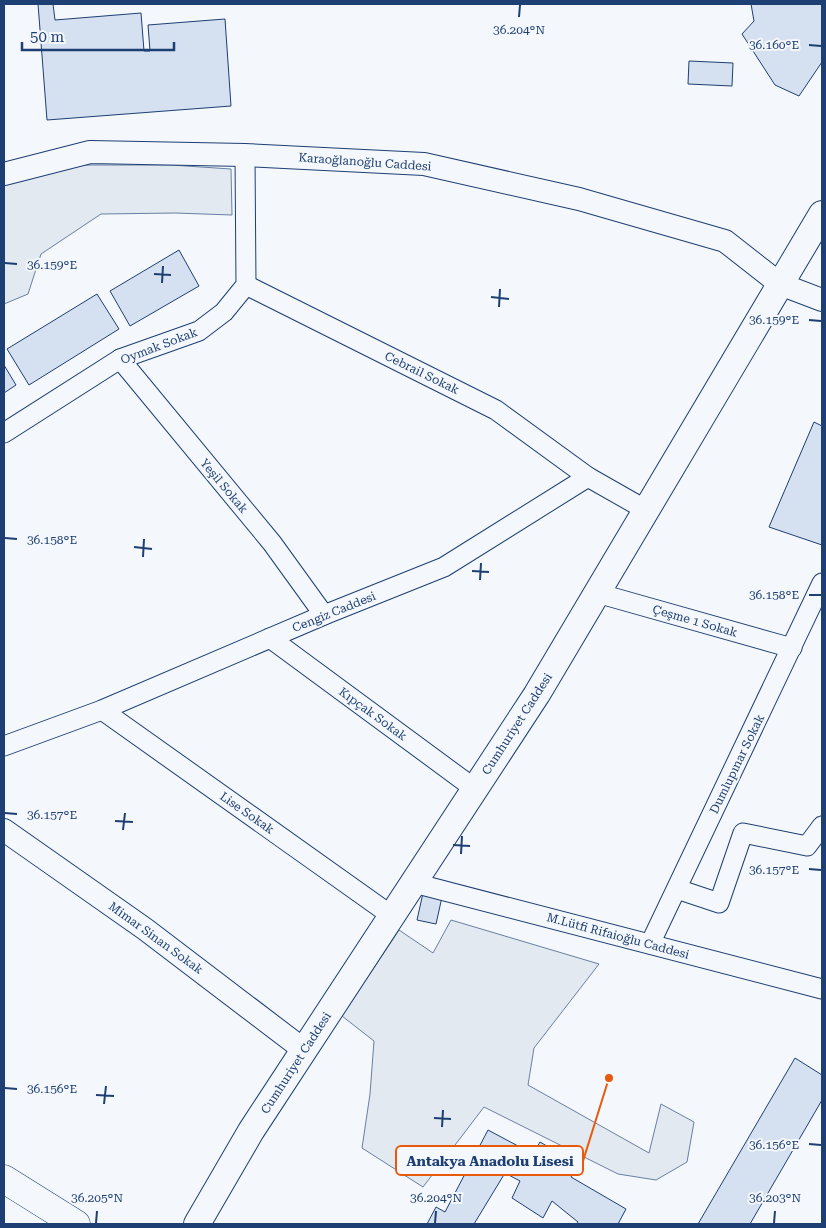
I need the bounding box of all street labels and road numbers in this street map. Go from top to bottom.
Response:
street label: Karaoğlanoğlu Caddesi [298,150,432,174]
street label: Oymak Sokak [119,325,200,367]
street label: Cebrail Sokak [382,349,462,397]
street label: Yeşil Sokak [197,456,251,516]
street label: Cengiz Caddesi [290,589,378,635]
street label: Çeşme 1 Sokak [651,602,739,640]
street label: Cumhuriyet Caddesi [479,670,555,777]
street label: Kıpçak Sokak [336,685,410,744]
street label: Dumlupınar Sokak [707,712,767,816]
street label: Lise Sokak [217,789,277,837]
street label: Mimar Sinan Sokak [106,899,206,977]
street label: M.Lütfi Rifaioğlu Caddesi [545,910,691,962]
street label: Cumhuriyet Caddesi [258,1009,334,1116]

